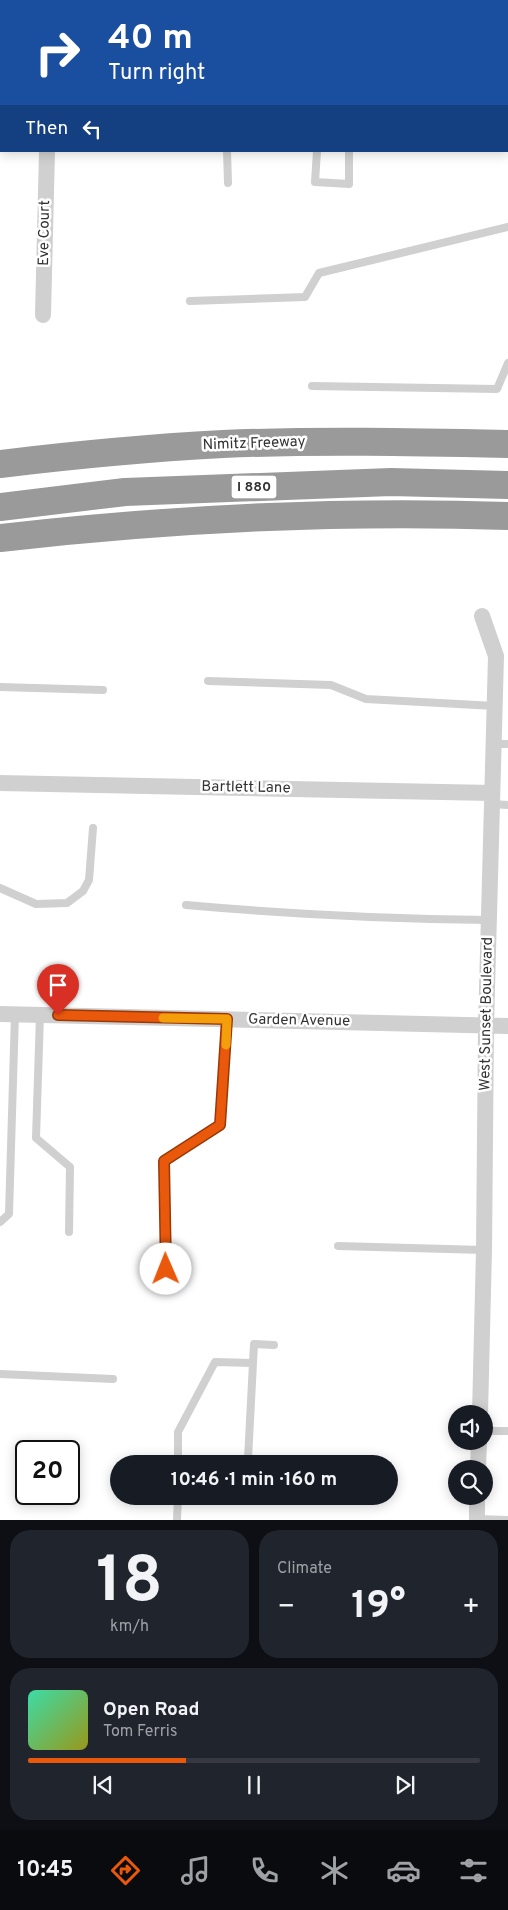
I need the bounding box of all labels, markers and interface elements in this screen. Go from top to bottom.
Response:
text: 40 m [108,17,193,61]
icon: right [25,20,90,85]
text: Turn right [108,60,205,87]
icon: left [78,115,106,143]
text: Then [25,117,68,141]
street label: Eve Court [35,200,55,266]
street label: Nimitz Freeway [202,433,306,455]
road number: I 880 [232,476,276,498]
street label: Bartlett Lane [201,778,291,798]
street label: West Sunset Boulevard [476,937,498,1091]
pin [37,964,79,1015]
icon: arrive [44,971,72,999]
street label: Garden Avenue [248,1011,350,1031]
position arrow [139,1242,191,1294]
map controls [448,1405,493,1505]
button: sound [448,1405,493,1450]
speed limit sign: 20 [15,1440,80,1505]
button: search [448,1460,493,1505]
text: 10:46 · 1 min · 160 m [171,1468,337,1492]
text: 18 [96,1543,163,1625]
text: Climate [277,1559,332,1579]
text: 19° [351,1583,406,1632]
text: − [277,1590,295,1626]
text: + [462,1590,480,1626]
text: km/h [110,1617,149,1637]
text: Open Road [103,1698,199,1722]
text: Tom Ferris [103,1722,177,1742]
icon: previous [89,1771,117,1799]
icon: pause [240,1771,268,1799]
icon: next [391,1771,419,1799]
icon: directions [108,1853,143,1888]
icon: music [178,1853,213,1888]
icon: phone [247,1853,282,1888]
icon: climate [317,1853,352,1888]
icon: car [386,1853,421,1888]
icon: filters [456,1853,491,1888]
text: 10:45 [17,1857,73,1884]

